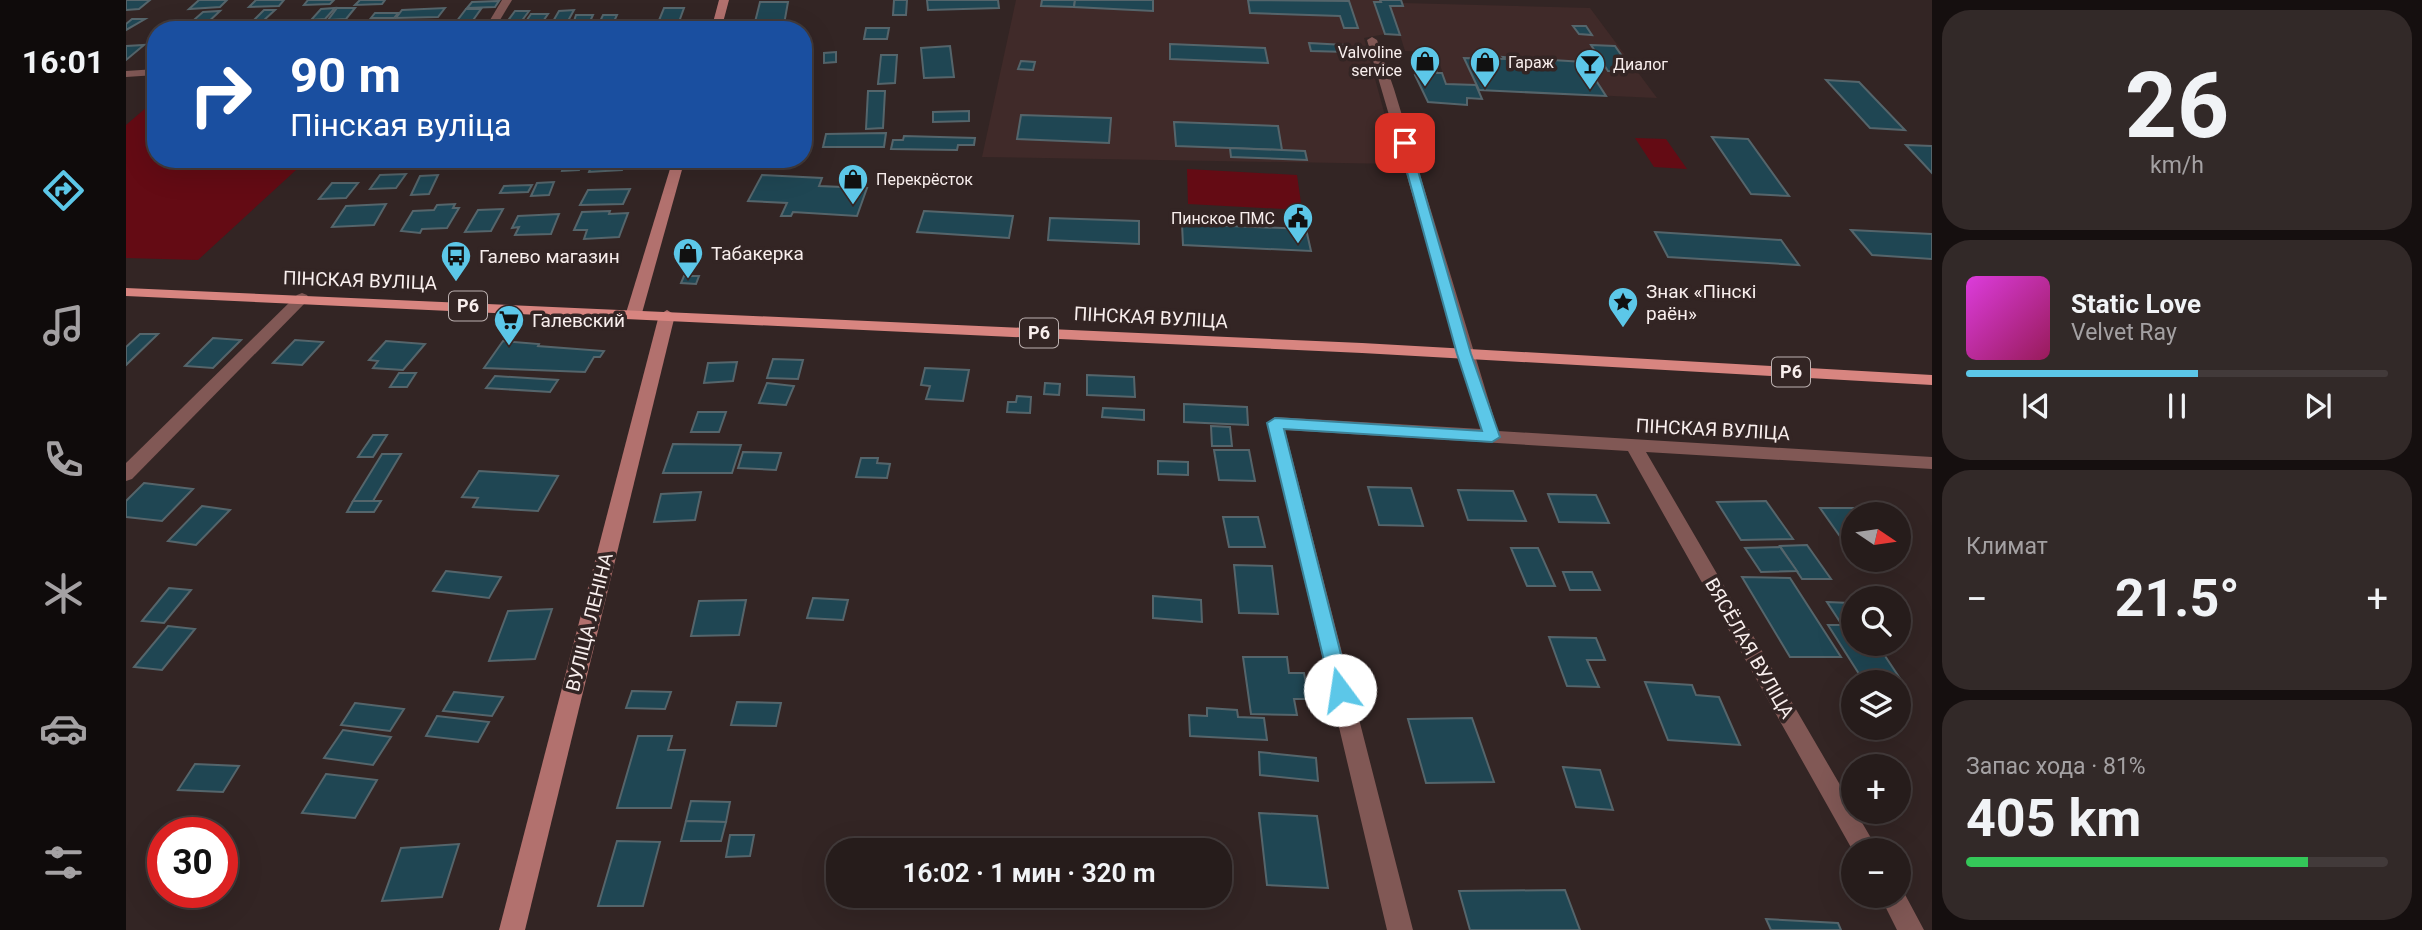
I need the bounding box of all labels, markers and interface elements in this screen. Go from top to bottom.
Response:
text: 16:01 [22,43,104,81]
place label: Valvoline service [1338,43,1402,80]
shop icon: Valvoline service [1408,44,1442,88]
shop icon: Гараж [1468,45,1502,89]
text: 90 m [290,47,401,104]
bar icon: Диалог [1573,47,1607,91]
icon: right [175,49,266,140]
place label: Гараж [1508,53,1555,72]
text: 26 [2125,53,2229,159]
place label: Диалог [1613,55,1668,74]
text: Пінская вуліца [290,106,511,144]
pin [1375,113,1435,173]
icon: arrive [1386,124,1424,162]
text: km/h [2150,152,2204,179]
shop icon: Перекрёсток [836,162,870,206]
icon: directions [39,166,88,215]
place label: Перекрёсток [876,170,973,189]
public building icon: Пинское ПМС [1281,201,1315,245]
place label: Пинское ПМС [1171,209,1275,228]
shop icon: Табакерка [671,236,705,280]
bus stop icon: Галево магазин [439,239,473,283]
place label: Табакерка [711,242,804,265]
place label: Галево магазин [479,245,620,268]
street label: ПІНСКАЯ ВУЛІЦА [282,266,438,295]
place label: Знак «Пінскі раён» [1646,280,1756,325]
place icon: Знак «Пінскі раён» [1606,285,1640,329]
text: Static Love [2071,289,2201,319]
road number: Р6 [449,292,487,320]
icon: music [39,301,88,350]
street label: ПІНСКАЯ ВУЛІЦА [1073,302,1229,333]
supermarket icon: Галевский [492,303,526,347]
place label: Галевский [532,309,625,332]
road number: Р6 [1020,318,1058,348]
text: Velvet Ray [2071,319,2177,346]
road number: Р6 [1772,358,1810,386]
icon: previous [2017,387,2055,425]
icon: pause [2158,387,2196,425]
icon: next [2299,387,2337,425]
street label: ПІНСКАЯ ВУЛІЦА [1635,414,1791,445]
icon: phone [39,435,88,484]
north arrow [1841,502,1911,572]
map controls [1841,502,1911,908]
text: Климат [1966,533,2048,560]
street label: ВУЛІЦА ЛЕНІНА [561,550,618,694]
text: 21.5° [2115,568,2240,629]
icon: climate [39,569,88,618]
street label: ВЯСЁЛАЯ ВУЛІЦА [1700,574,1799,723]
text: − [1966,577,1988,621]
text: + [2366,577,2388,621]
button: search [1841,586,1911,656]
position arrow [1303,653,1377,727]
button: layers [1841,670,1911,740]
icon: car [39,704,88,753]
text: Запас хода · 81% [1966,753,2146,780]
button: + [1841,754,1911,824]
text: 405 km [1966,788,2141,849]
speed limit sign: 30 [147,817,238,908]
icon: filters [39,838,88,887]
button: − [1841,838,1911,908]
text: 16:02 · 1 мин · 320 m [903,858,1155,888]

